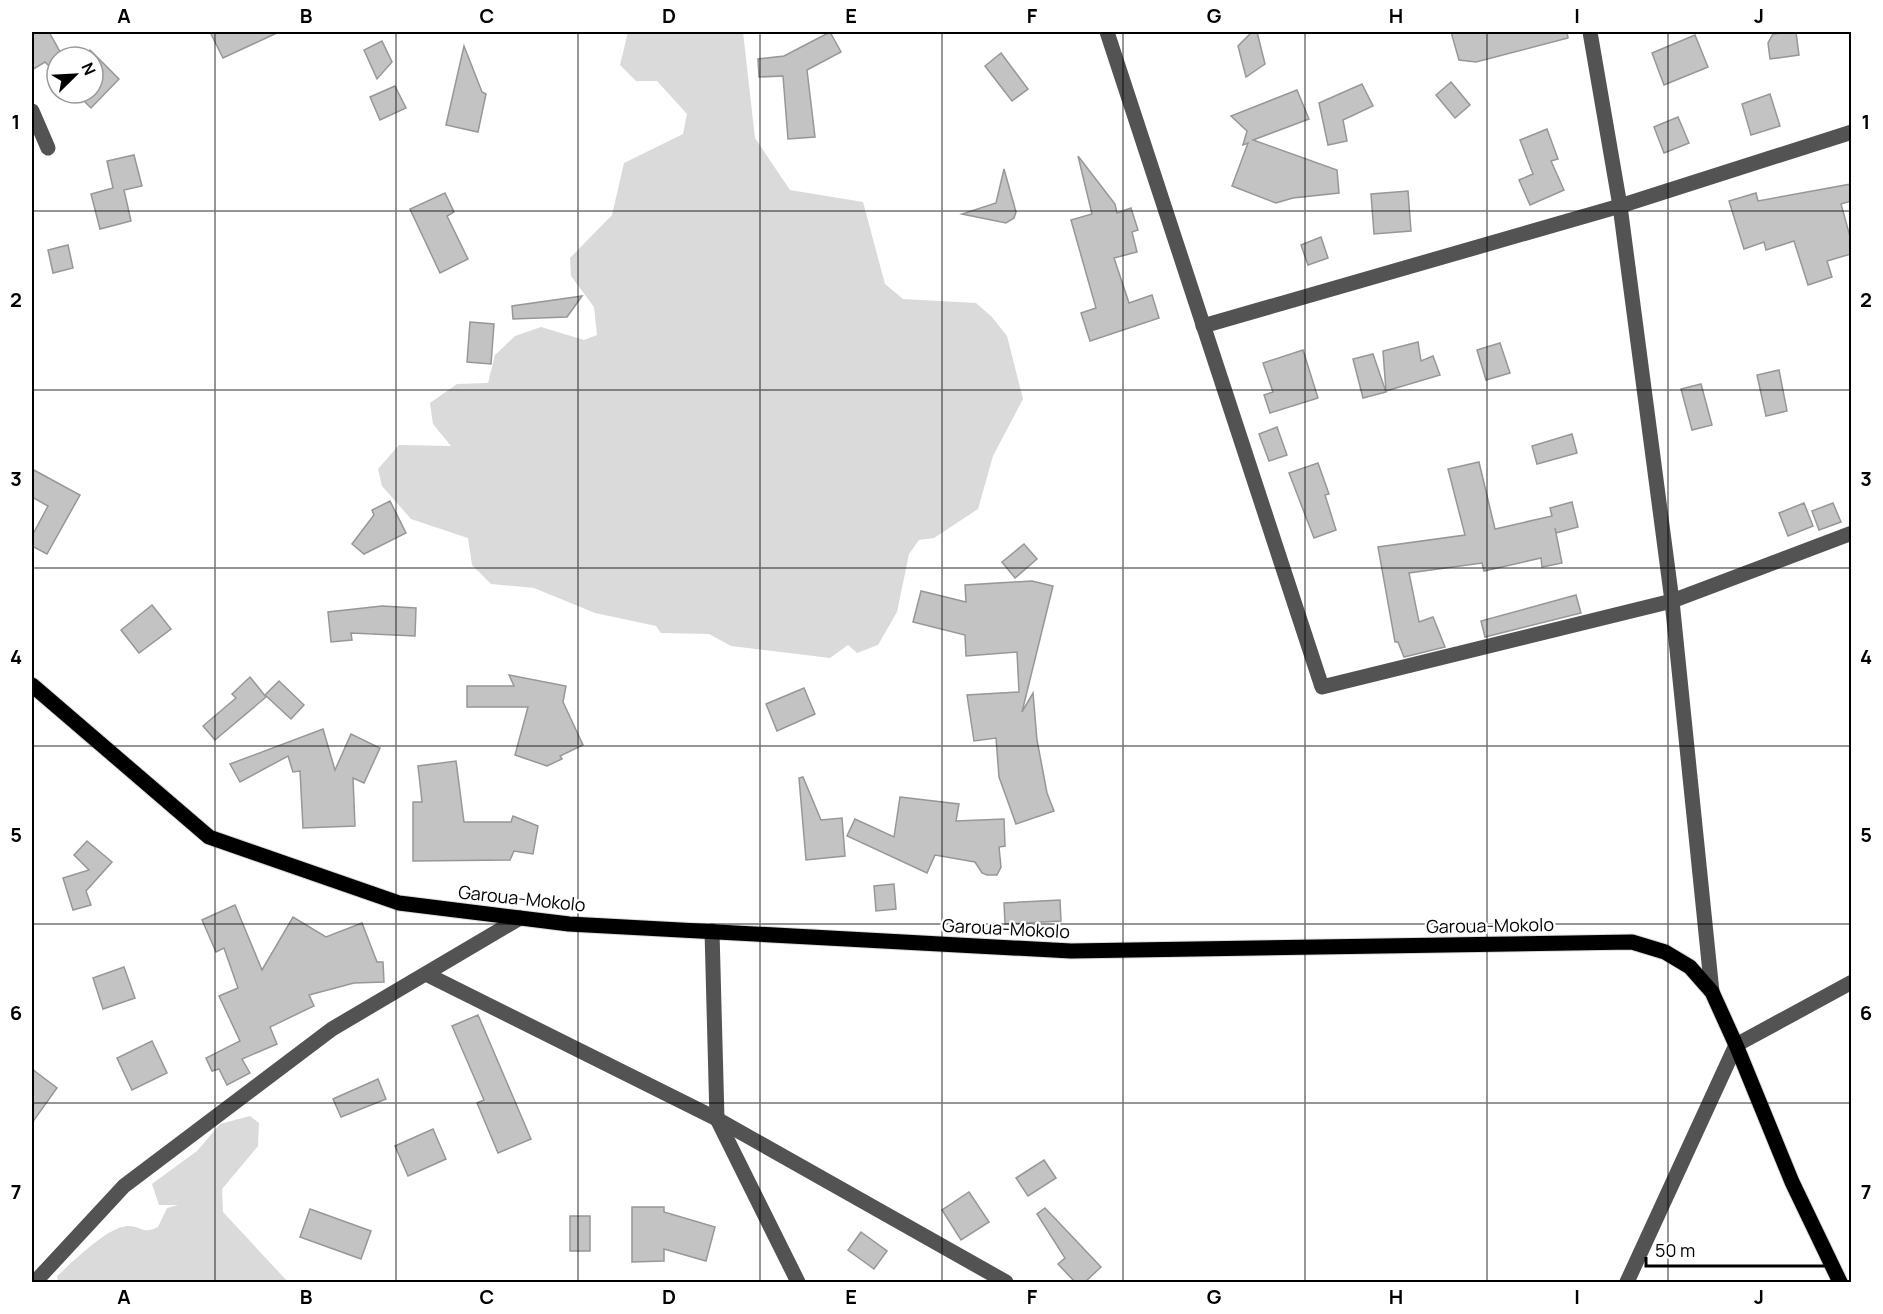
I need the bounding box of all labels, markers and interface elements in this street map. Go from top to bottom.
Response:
text: A [117,2,131,29]
text: B [300,2,313,29]
text: C [480,2,494,29]
text: D [662,2,676,29]
text: E [845,2,857,29]
text: F [1027,2,1038,29]
text: G [1207,2,1222,29]
text: H [1389,2,1403,29]
text: I [1574,2,1580,29]
text: J [1754,2,1764,29]
north arrow [45,45,105,105]
text: N [76,59,101,79]
text: 1 [12,108,20,135]
text: 1 [1862,108,1870,135]
text: 2 [10,286,22,313]
text: 2 [1860,286,1872,313]
text: 3 [10,465,22,492]
text: 3 [1860,465,1872,492]
text: 4 [10,643,22,670]
text: 4 [1860,643,1872,670]
text: 5 [10,821,22,848]
text: 5 [1860,821,1872,848]
street label: Garoua-Mokolo [457,879,587,917]
street label: Garoua-Mokolo [1426,912,1554,938]
street label: Garoua-Mokolo [941,913,1071,943]
text: 6 [10,999,22,1026]
text: 6 [1860,999,1872,1026]
text: 7 [11,1178,21,1205]
text: 7 [1861,1178,1871,1205]
scale bar [1646,1230,1829,1268]
text: 50 m [1655,1238,1695,1262]
text: A [117,1283,131,1310]
text: B [300,1283,313,1310]
text: C [480,1283,494,1310]
text: D [662,1283,676,1310]
text: E [845,1283,857,1310]
text: F [1027,1283,1038,1310]
text: G [1207,1283,1222,1310]
text: H [1389,1283,1403,1310]
text: I [1574,1283,1580,1310]
text: J [1754,1283,1764,1310]

